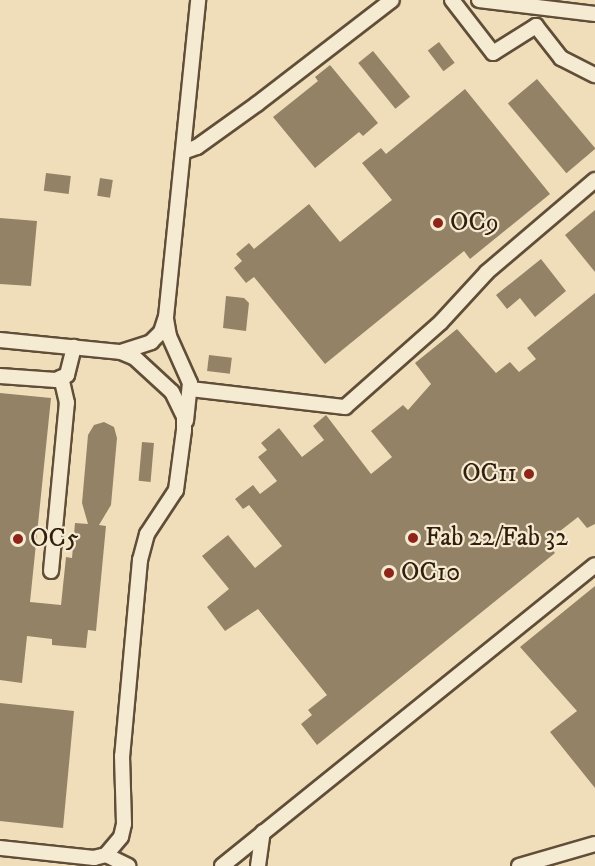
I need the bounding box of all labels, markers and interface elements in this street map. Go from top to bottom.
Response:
place label: OC9 [450,207,499,239]
marker: OC9 [431,216,445,230]
place label: OC11 [462,458,517,490]
marker: OC11 [522,467,536,481]
place label: Fab 22/Fab 32 [425,522,568,554]
place label: OC5 [30,523,79,555]
marker: Fab 22/Fab 32 [406,531,420,545]
marker: OC5 [11,532,25,546]
place label: OC10 [401,557,460,589]
marker: OC10 [382,566,396,580]

